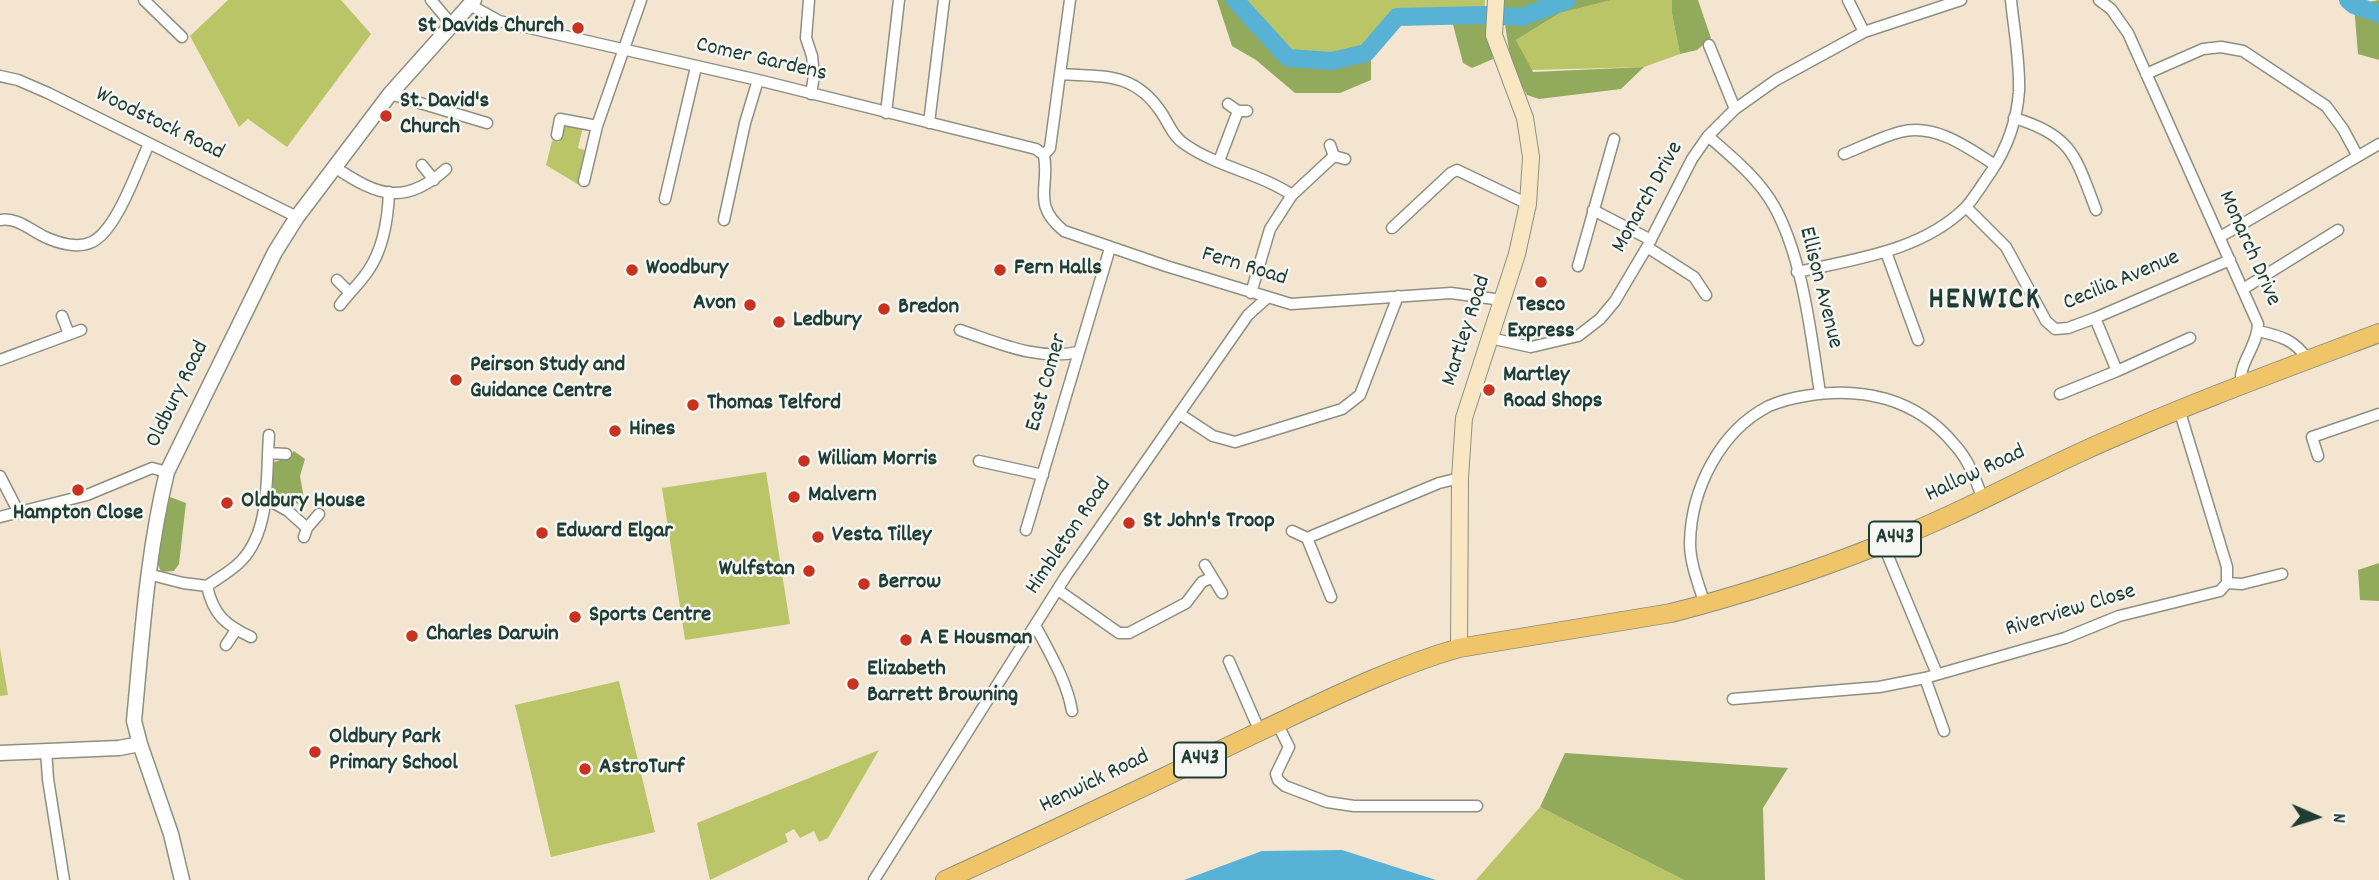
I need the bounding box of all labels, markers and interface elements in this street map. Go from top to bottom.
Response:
place label: St Davids Church [418,14,564,42]
marker: St Davids Church [570,20,586,36]
street label: Comer Gardens [693,33,829,89]
street label: Woodstock Road [90,82,228,168]
place label: St. David's Church [400,89,489,143]
marker: St. David's Church [378,108,394,124]
street label: Monarch Drive [1607,138,1691,258]
street label: Monarch Drive [2210,187,2286,311]
street label: Ellison Avenue [1791,224,1847,352]
street label: Fern Road [1198,242,1290,294]
street label: Cecilia Avenue [2060,245,2184,319]
place label: Woodbury [646,256,728,284]
place label: Fern Halls [1014,256,1102,284]
marker: Woodbury [624,262,640,278]
marker: Fern Halls [992,262,1008,278]
street label: Martley Road [1437,272,1499,390]
marker: Tesco Express [1533,274,1549,290]
district label: HENWICK [1929,285,2041,321]
place label: Avon [693,291,736,319]
place label: Tesco Express [1507,293,1575,347]
place label: Bredon [898,295,959,323]
marker: Avon [742,297,758,313]
marker: Bredon [876,301,892,317]
place label: Ledbury [793,308,861,336]
marker: Ledbury [771,314,787,330]
street label: East Comer [1021,331,1075,435]
street label: Oldbury Road [141,337,217,453]
place label: Peirson Study and Guidance Centre [470,353,625,407]
place label: Martley Road Shops [1503,363,1602,417]
marker: Peirson Study and Guidance Centre [448,372,464,388]
marker: Martley Road Shops [1481,382,1497,398]
place label: Thomas Telford [707,391,841,419]
marker: Thomas Telford [685,397,701,413]
place label: Hines [629,417,675,445]
marker: Hines [607,423,623,439]
street label: Hallow Road [1922,440,2030,510]
place label: William Morris [818,447,937,475]
marker: William Morris [796,453,812,469]
street label: Himbleton Road [1021,473,1119,601]
marker: Hampton Close [70,482,86,498]
place label: Malvern [808,483,877,511]
place label: Oldbury House [241,489,365,517]
marker: Malvern [786,489,802,505]
marker: Oldbury House [219,495,235,511]
place label: Hampton Close [13,501,143,529]
place label: St John's Troop [1143,509,1275,537]
marker: St John's Troop [1121,515,1137,531]
place label: Edward Elgar [556,519,673,547]
road number: A443 [1869,522,1921,556]
place label: Vesta Tilley [832,523,931,551]
marker: Edward Elgar [534,525,550,541]
marker: Vesta Tilley [810,529,826,545]
place label: Wulfstan [719,557,795,585]
marker: Wulfstan [801,563,817,579]
place label: Berrow [878,570,941,598]
marker: Berrow [856,576,872,592]
street label: Riverview Close [2003,579,2139,645]
place label: Sports Centre [589,603,711,631]
marker: Sports Centre [567,609,583,625]
place label: Charles Darwin [426,622,559,650]
place label: A E Housman [920,626,1032,654]
marker: Charles Darwin [404,628,420,644]
marker: A E Housman [898,632,914,648]
place label: Elizabeth Barrett Browning [867,657,1018,711]
marker: Elizabeth Barrett Browning [845,676,861,692]
place label: Oldbury Park Primary School [329,725,458,779]
road number: A443 [1174,742,1226,778]
marker: Oldbury Park Primary School [307,744,323,760]
street label: Henwick Road [1036,745,1154,821]
place label: AstroTurf [599,755,684,783]
marker: AstroTurf [577,761,593,777]
north arrow [2281,782,2351,852]
text: N [2324,813,2351,824]

